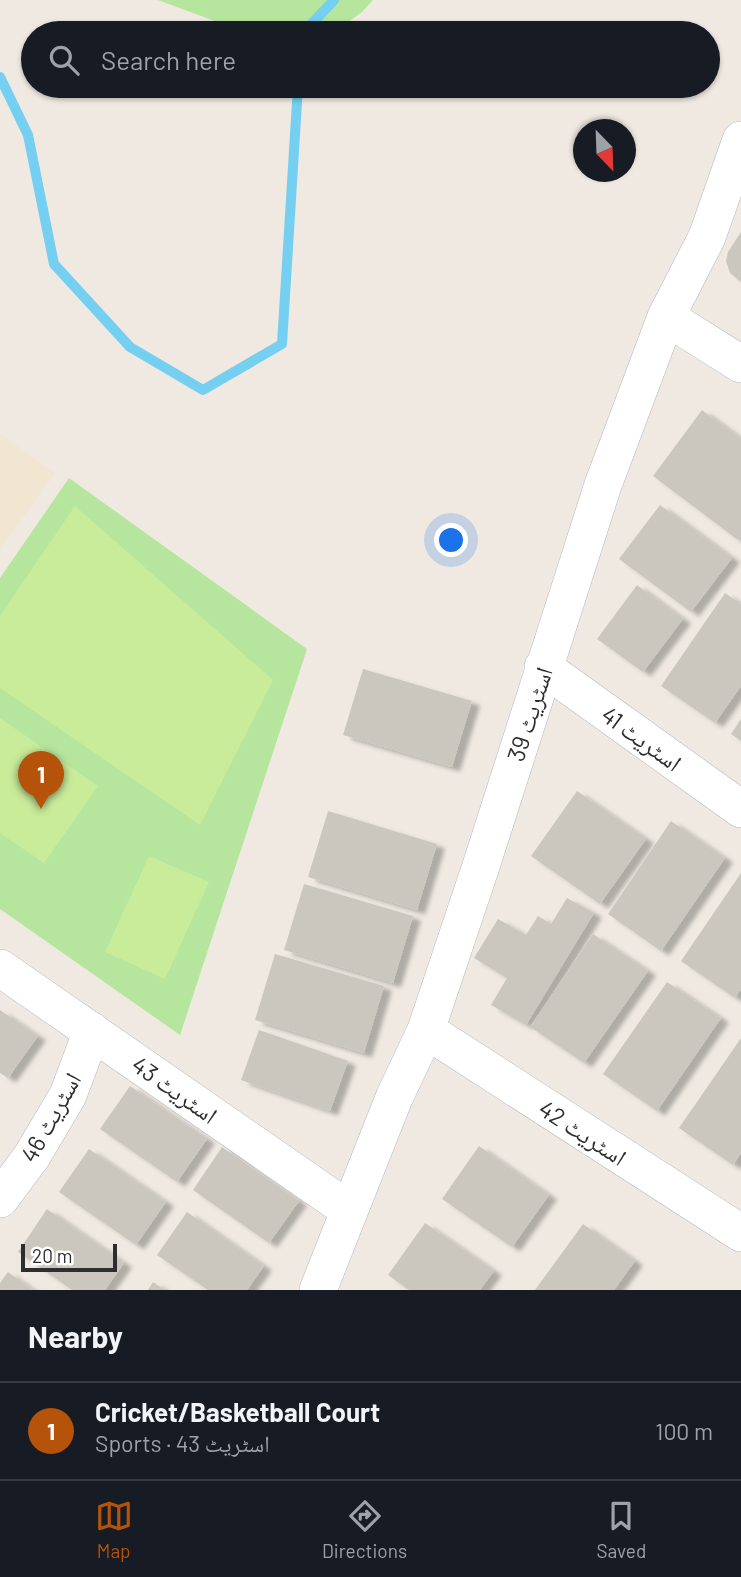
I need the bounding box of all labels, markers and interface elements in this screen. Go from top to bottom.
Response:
search box [21,21,720,98]
icon: search [45,41,83,79]
text: Search here [101,44,236,75]
north arrow [573,119,636,182]
your location [434,523,468,557]
street label: اسٹریٹ 39 [500,663,558,765]
street label: اسٹریٹ 41 [596,699,688,777]
pin: 1 [18,751,64,809]
street label: اسٹریٹ 43 [126,1049,223,1129]
street label: اسٹریٹ 46 [14,1067,87,1167]
street label: اسٹریٹ 42 [534,1093,632,1171]
scale bar [21,1241,117,1273]
text: 20 m [32,1244,72,1267]
text: Nearby [28,1318,123,1354]
text: Cricket/Basketball Court [95,1396,380,1427]
text: 1 [47,1417,55,1445]
text: 100 m [655,1417,713,1445]
text: Sports · اسٹریٹ 43 [95,1429,270,1457]
tab: Map [95,1497,133,1562]
tab: Directions [322,1497,407,1562]
tab: Saved [596,1497,646,1562]

